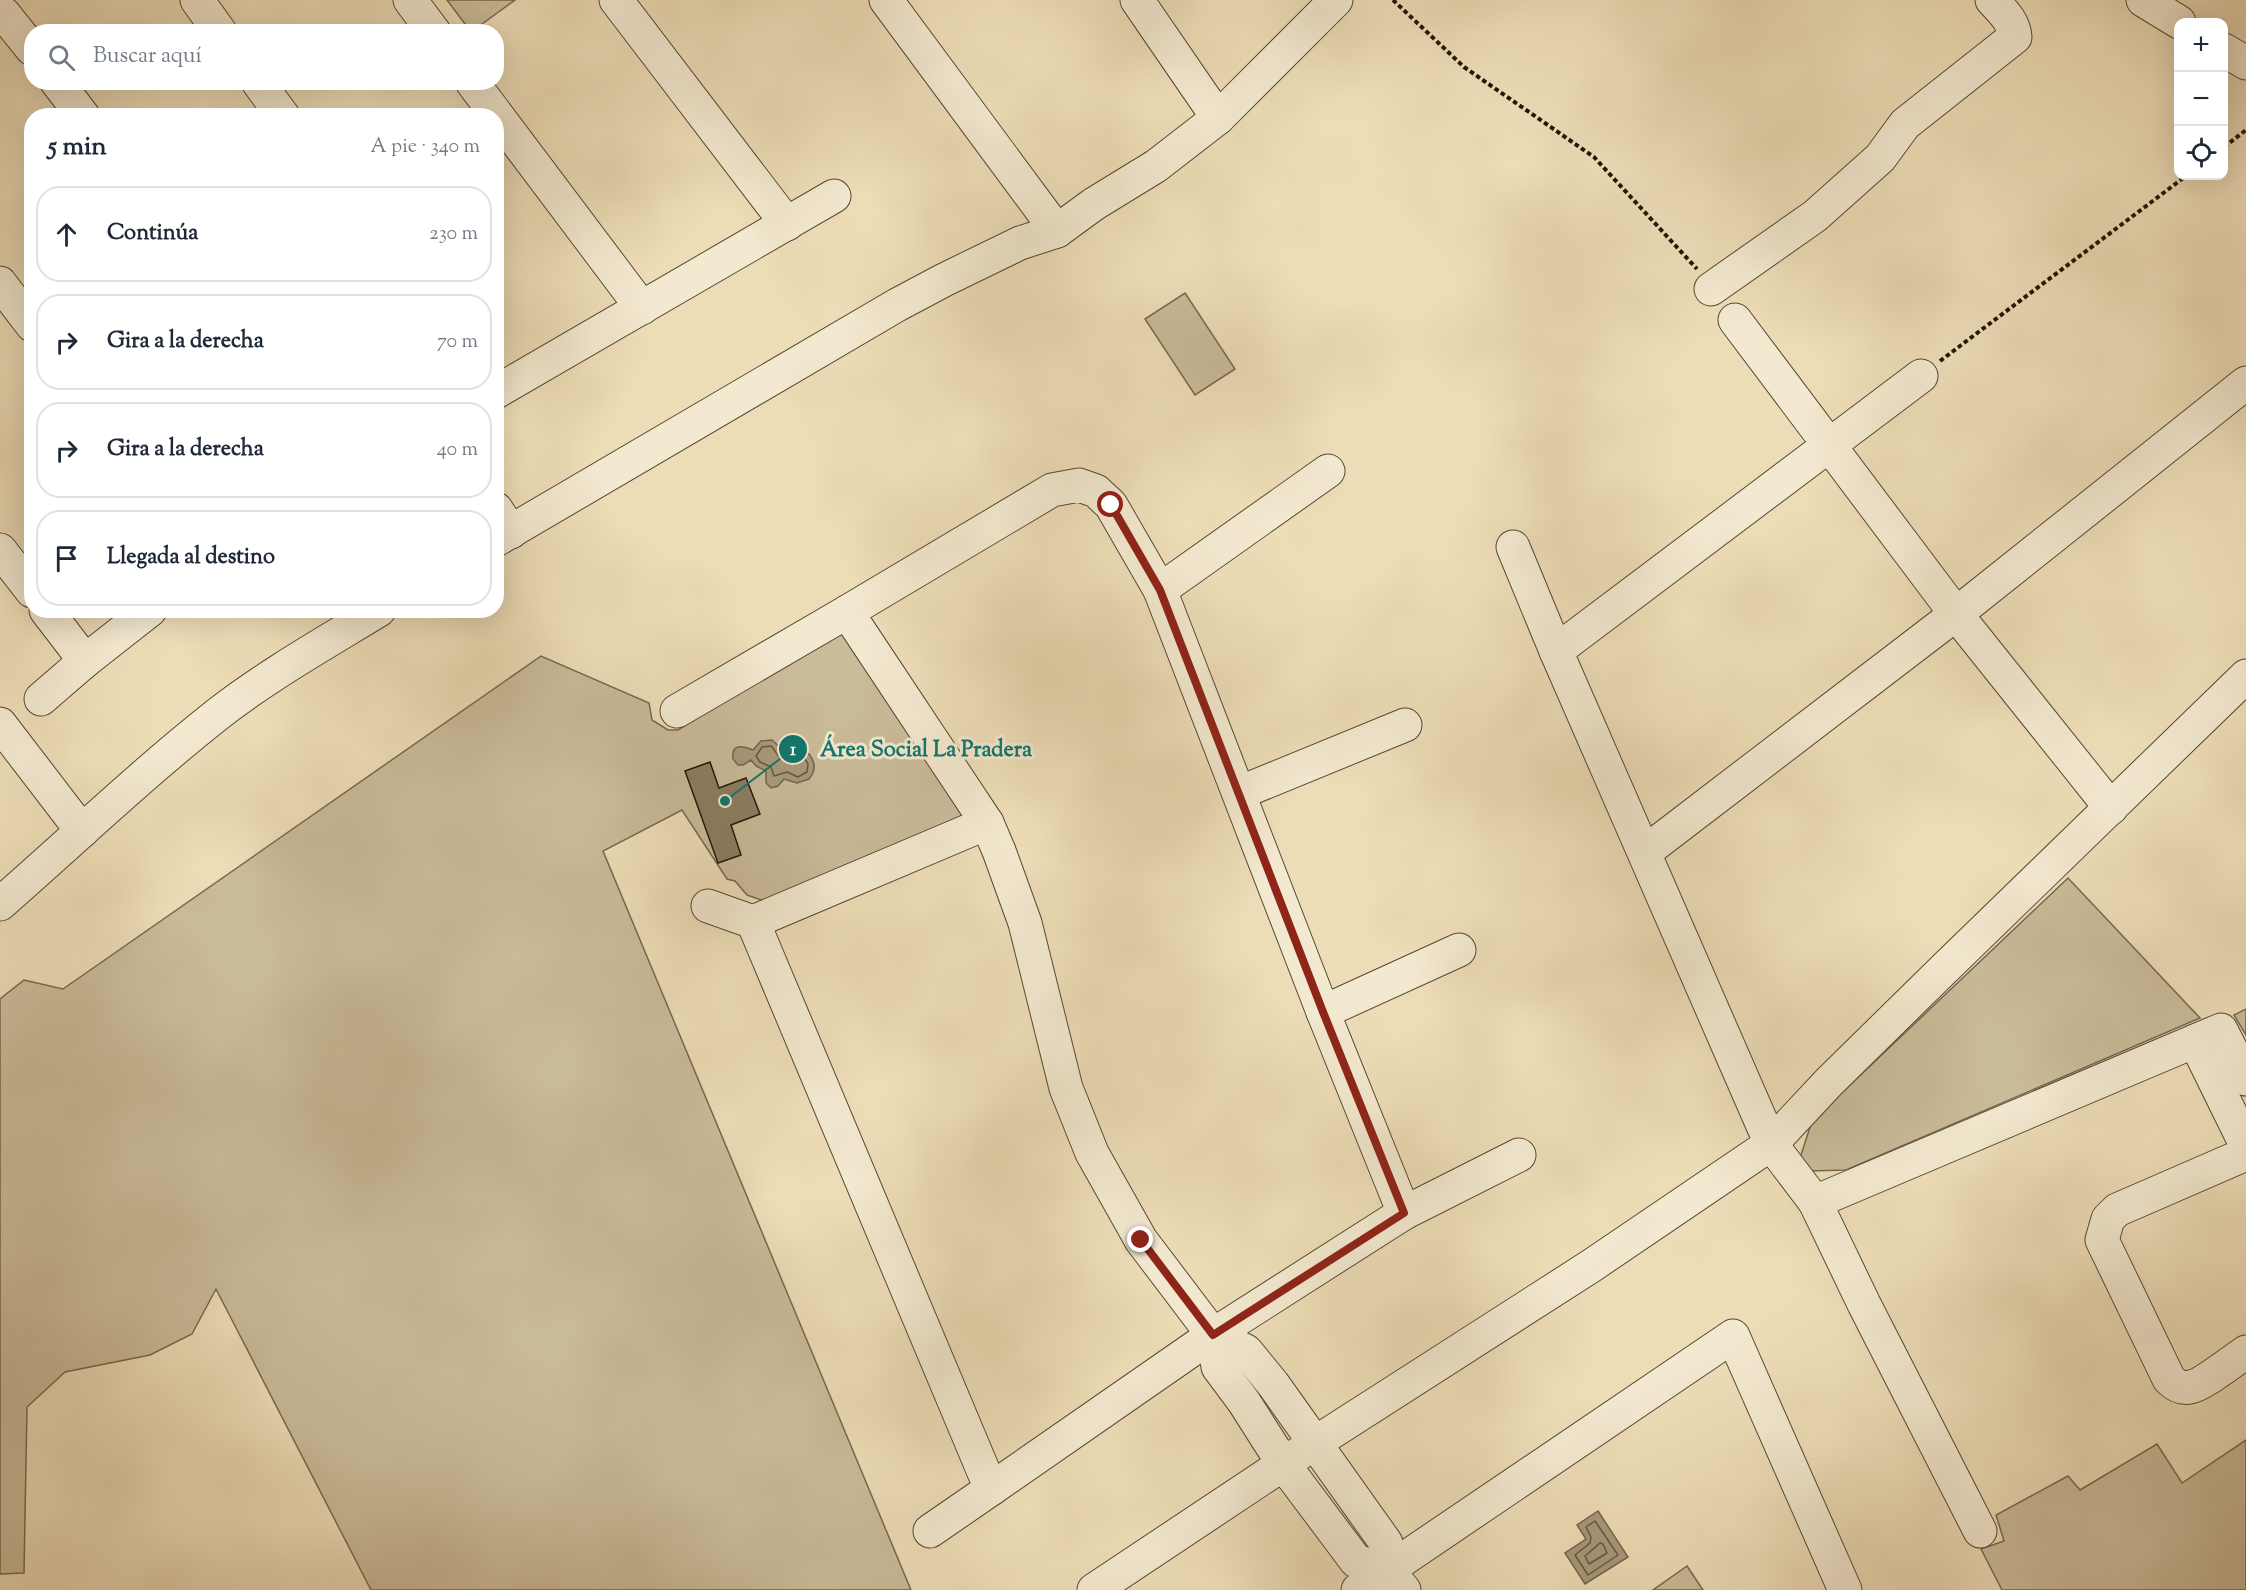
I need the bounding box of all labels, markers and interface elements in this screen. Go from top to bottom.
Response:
map controls [2174,18,2228,180]
button: + [2174,18,2228,72]
search box [24,24,504,90]
icon: search [45,41,78,74]
text: Buscar aquí [93,41,202,73]
button: − [2174,72,2228,126]
button: locate [2174,126,2228,180]
text: 5 min [48,129,107,166]
text: A pie · 340 m [371,133,480,162]
icon: ahead [50,218,83,251]
text: Continúa [107,218,198,250]
text: 230 m [429,220,478,249]
icon: right [50,326,83,359]
text: Gira a la derecha [107,326,264,358]
text: 70 m [437,328,478,357]
icon: right [50,434,83,467]
text: Gira a la derecha [107,434,264,466]
text: 40 m [437,436,478,465]
route start [1097,491,1123,517]
icon: arrive [50,542,83,575]
text: Llegada al destino [107,542,275,574]
callout: Área Social La Pradera [778,729,1045,769]
text: Área Social La Pradera [820,734,1033,767]
text: 1 [790,738,797,764]
route end [1127,1226,1153,1252]

